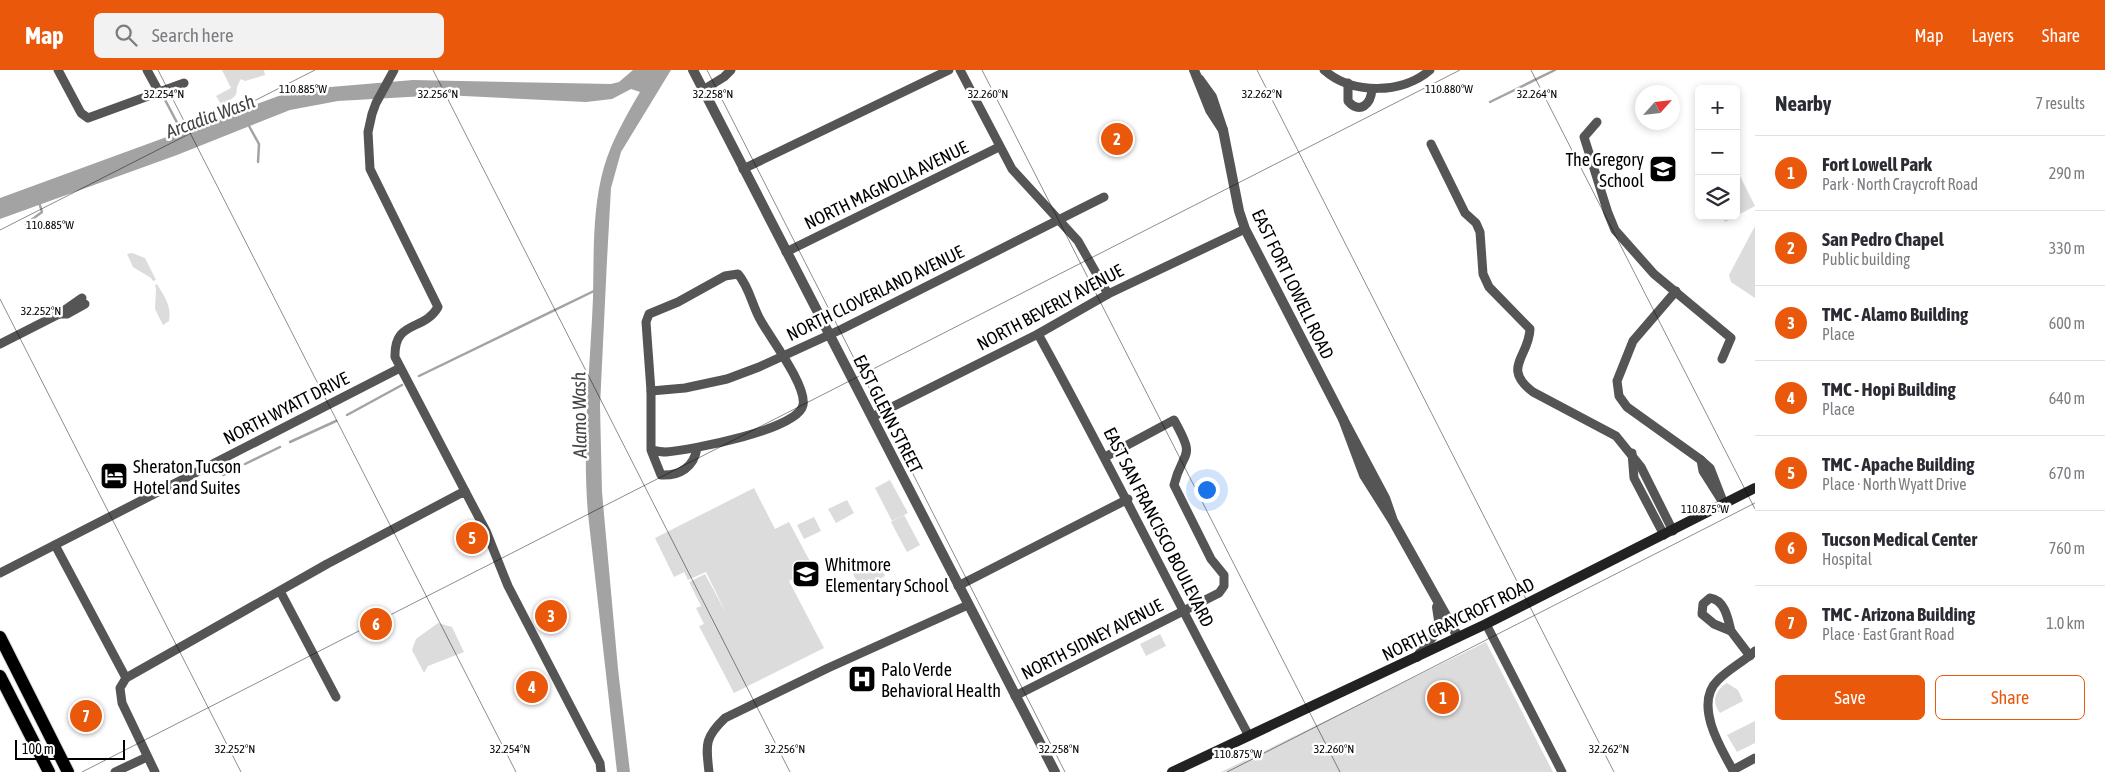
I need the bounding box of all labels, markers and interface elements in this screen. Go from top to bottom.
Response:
search box [94,13,444,58]
icon: search [112,21,140,49]
text: Map [25,22,64,49]
text: Search here [152,24,234,46]
text: Map [1914,25,1943,46]
text: Layers [1971,25,2014,46]
text: Share [2042,25,2080,46]
text: 110.885°W [279,82,327,96]
text: 110.880°W [1425,82,1473,96]
north arrow [1635,85,1680,130]
map controls [1695,85,1740,220]
button: + [1695,85,1740,130]
text: 32.254°N [144,87,184,101]
text: 32.256°N [418,87,458,101]
text: 32.258°N [693,87,733,101]
text: 32.260°N [968,87,1008,101]
text: 32.262°N [1242,87,1282,101]
text: 32.264°N [1517,87,1557,101]
water label: Arcadia Wash [162,90,257,143]
text: Nearby [1775,91,1831,115]
text: 7 results [2035,94,2085,112]
pin: 2 [1101,120,1133,158]
button: − [1695,130,1740,175]
street label: NORTH MAGNOLIA AVENUE [801,136,971,234]
place label: The Gregory School [1566,149,1644,191]
text: Fort Lowell Park [1822,153,1932,175]
school or university icon: The Gregory School [1648,154,1678,184]
text: 1 [1787,164,1795,182]
text: 290 m [2049,164,2085,182]
button: layers [1695,175,1740,220]
text: Park · North Craycroft Road [1822,175,1978,193]
street label: EAST FORT LOWELL ROAD [1248,206,1338,362]
text: 110.885°W [26,218,74,232]
text: San Pedro Chapel [1822,228,1944,250]
text: 2 [1787,239,1795,257]
text: 330 m [2049,239,2085,257]
street label: NORTH CLOVERLAND AVENUE [783,241,967,345]
text: Public building [1822,250,1910,268]
street label: NORTH BEVERLY AVENUE [973,259,1127,354]
text: TMC - Alamo Building [1822,303,1968,325]
text: 32.252°N [21,304,61,318]
text: 3 [1787,314,1795,332]
text: 600 m [2049,314,2085,332]
text: Place [1822,325,1855,343]
street label: EAST GLENN STREET [849,351,927,477]
street label: NORTH WYATT DRIVE [220,367,352,449]
water label: Alamo Wash [567,372,591,459]
text: TMC - Hopi Building [1822,378,1956,400]
text: 4 [1787,389,1795,407]
text: 640 m [2049,389,2085,407]
text: Place [1822,400,1855,418]
street label: EAST SAN FRANCISCO BOULEVARD [1099,424,1219,630]
text: TMC - Apache Building [1822,453,1974,475]
place label: Sheraton Tucson Hotel and Suites [133,456,241,498]
hotel icon: Sheraton Tucson Hotel and Suites [99,461,129,491]
text: 5 [1787,464,1795,482]
text: 670 m [2049,464,2085,482]
text: Place · North Wyatt Drive [1822,475,1967,493]
your location [1194,477,1220,503]
text: 110.875°W [1681,502,1729,516]
pin: 5 [456,519,488,557]
text: Tucson Medical Center [1822,528,1977,550]
text: 6 [1787,539,1795,557]
text: 760 m [2049,539,2085,557]
text: Hospital [1822,550,1872,568]
place label: Whitmore Elementary School [825,554,949,596]
school or university icon: Whitmore Elementary School [791,559,821,589]
street label: NORTH CRAYCROFT ROAD [1378,573,1538,665]
street label: NORTH SIDNEY AVENUE [1018,594,1166,684]
pin: 3 [535,597,567,635]
text: TMC - Arizona Building [1822,603,1975,625]
pin: 6 [360,605,392,643]
text: 7 [1787,614,1795,632]
text: 1.0 km [2046,614,2085,632]
text: Place · East Grant Road [1822,625,1955,643]
place label: Palo Verde Behavioral Health [881,659,1001,701]
hospital icon: Palo Verde Behavioral Health [847,664,877,694]
pin: 4 [516,668,548,706]
button: Save [1775,675,1925,720]
button: Share [1935,675,2085,720]
pin: 1 [1427,679,1459,717]
pin: 7 [70,697,102,735]
scale bar [15,737,125,760]
text: 100 m [22,741,54,757]
text: 32.252°N [215,742,255,756]
text: 32.254°N [490,742,530,756]
text: 32.256°N [765,742,805,756]
text: 32.258°N [1039,742,1079,756]
text: 32.260°N [1314,742,1354,756]
text: 32.262°N [1589,742,1629,756]
text: 110.875°W [1214,747,1262,761]

